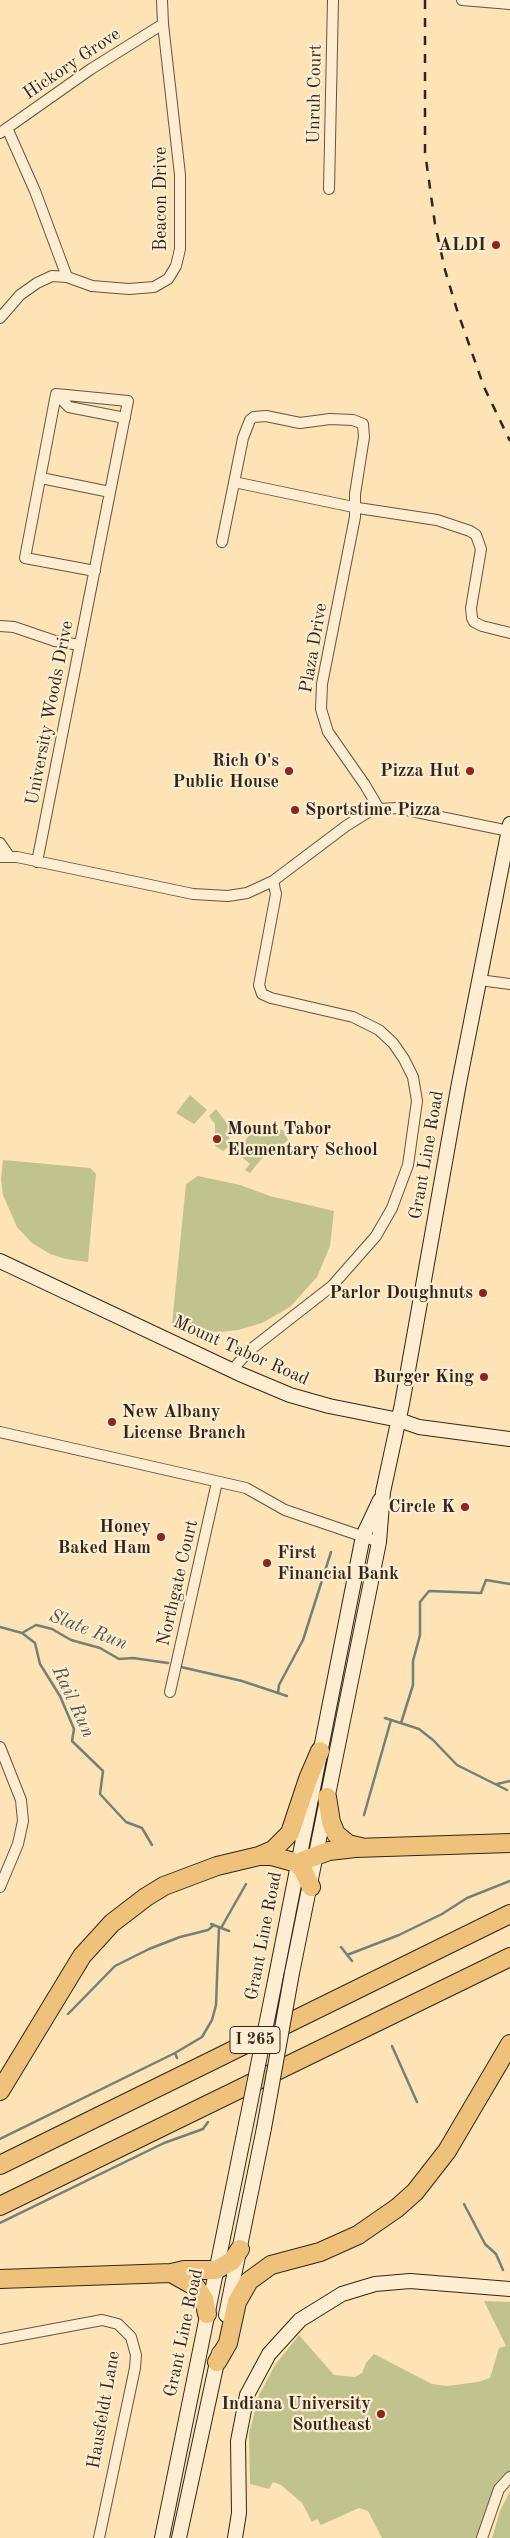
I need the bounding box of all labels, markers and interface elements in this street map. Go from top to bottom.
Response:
street label: Hickory Grove [19,24,125,104]
street label: Unruh Court [303,44,327,144]
street label: Beacon Drive [150,147,172,251]
place label: ALDI [438,234,486,256]
marker: ALDI [490,239,502,251]
street label: Plaza Drive [295,601,333,695]
street label: University Woods Drive [22,619,78,807]
place label: Rich O's Public House [173,750,279,792]
place label: Pizza Hut [380,760,460,782]
marker: Rich O's Public House [283,765,295,777]
marker: Pizza Hut [464,765,476,777]
place label: Sportstime Pizza [305,799,441,821]
marker: Sportstime Pizza [289,804,301,816]
street label: Grant Line Road [405,1089,449,1221]
place label: Mount Tabor Elementary School [227,1118,378,1160]
marker: Mount Tabor Elementary School [211,1133,223,1145]
place label: Parlor Doughnuts [329,1282,473,1304]
marker: Parlor Doughnuts [477,1287,489,1299]
street label: Mount Tabor Road [170,1311,312,1391]
place label: Burger King [373,1366,474,1388]
marker: Burger King [478,1371,490,1383]
place label: New Albany License Branch [122,1401,246,1444]
marker: New Albany License Branch [106,1416,118,1428]
place label: Circle K [389,1496,455,1518]
marker: Circle K [459,1501,471,1513]
place label: Honey Baked Ham [57,1516,151,1558]
street label: Northgate Court [153,1518,203,1648]
marker: Honey Baked Ham [155,1531,167,1543]
place label: First Financial Bank [277,1542,399,1585]
marker: First Financial Bank [261,1557,273,1569]
water label: Slate Run [46,1605,130,1655]
water label: Rail Run [47,1663,99,1741]
street label: Grant Line Road [241,1870,287,2002]
road number: I 265 [230,2026,280,2054]
street label: Grant Line Road [160,2267,208,2399]
street label: Hausfeldt Lane [83,2349,125,2471]
place label: Indiana University Southeast [221,2393,371,2436]
marker: Indiana University Southeast [375,2408,387,2420]

